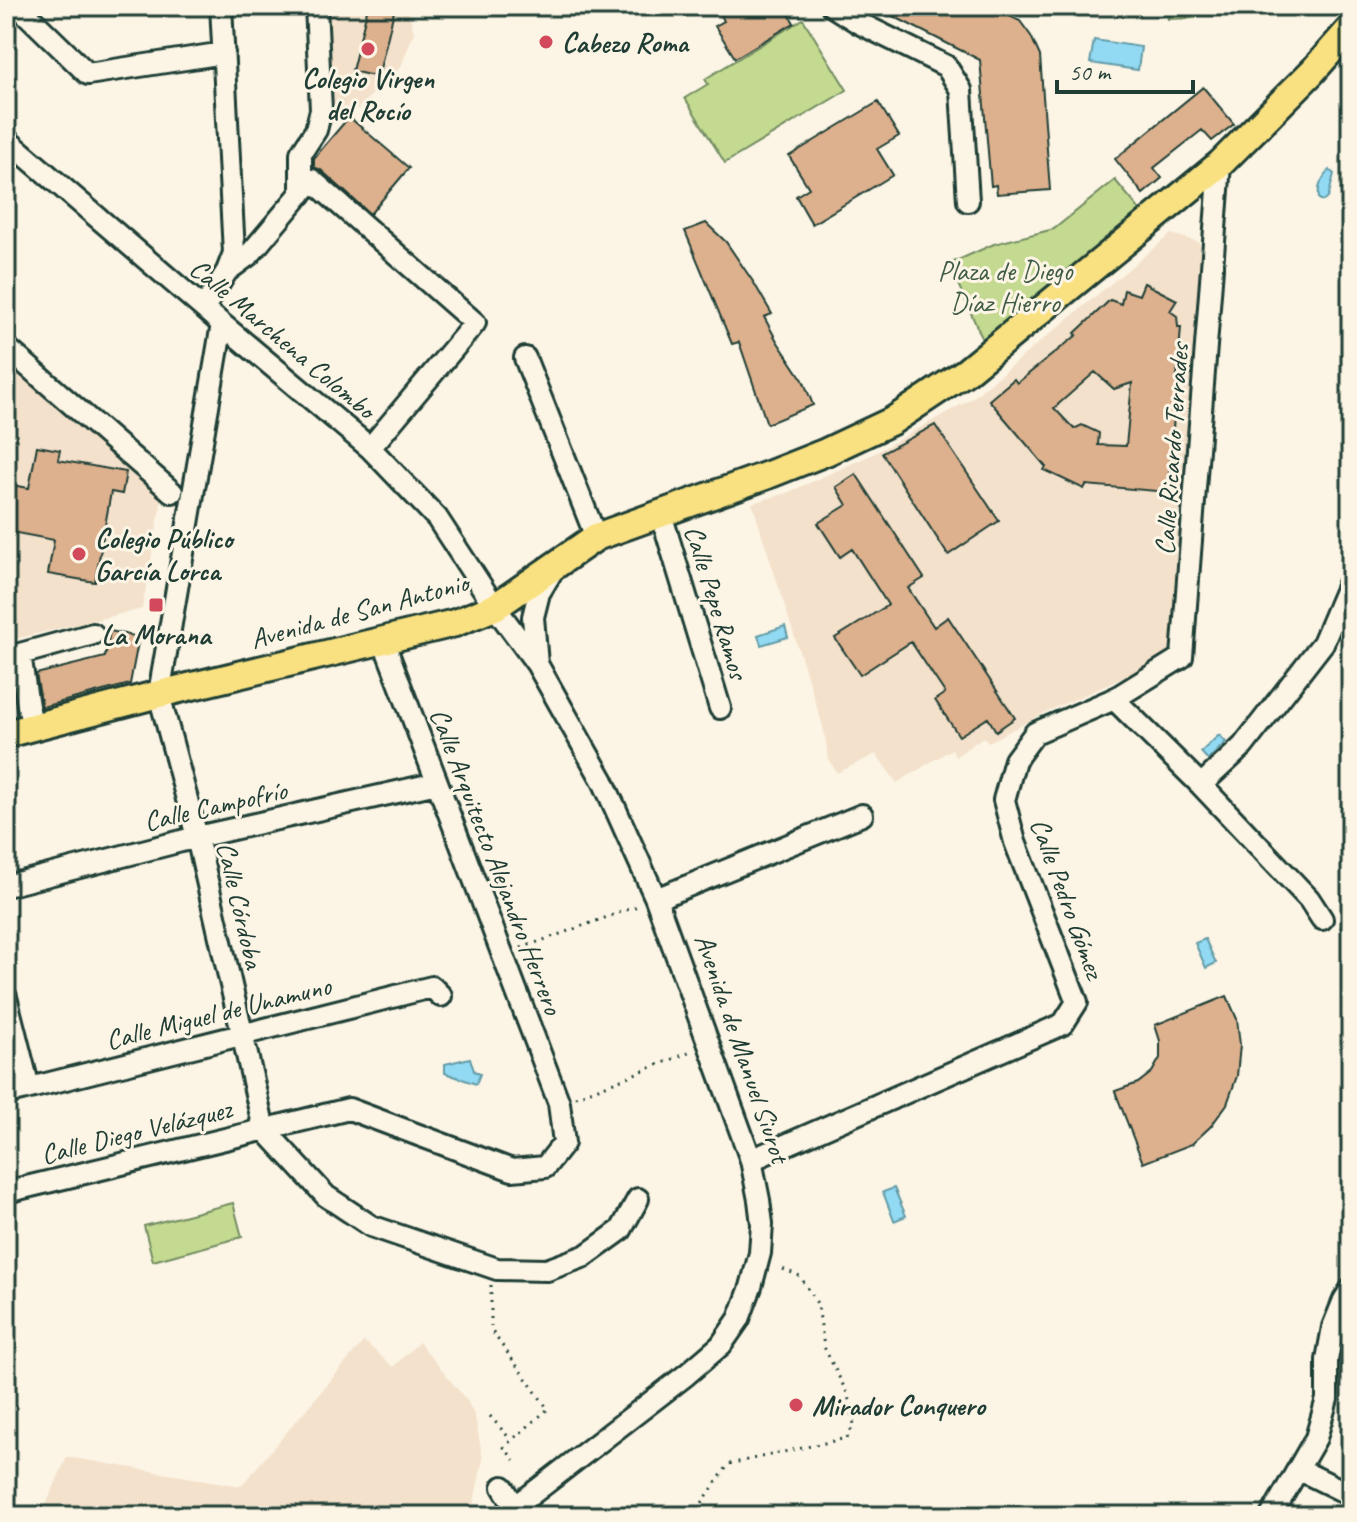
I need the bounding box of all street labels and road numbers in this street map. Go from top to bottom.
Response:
street label: Calle Marchena Colombo [183,250,385,428]
street label: Calle Ricardo Terrades [1147,339,1197,556]
street label: Calle Pepe Ramos [677,521,757,686]
street label: Avenida de San Antonio [246,564,475,656]
street label: Calle Arquitecto Alejandro Herrero [422,703,572,1021]
street label: Calle Campofrío [140,772,292,839]
street label: Calle Pedro Gómez [1022,813,1113,985]
street label: Calle Córdoba [209,839,272,973]
street label: Avenida de Manuel Siurot [687,929,799,1170]
street label: Calle Miguel de Unamuno [102,967,336,1057]
street label: Calle Diego Velázquez [37,1090,237,1172]

